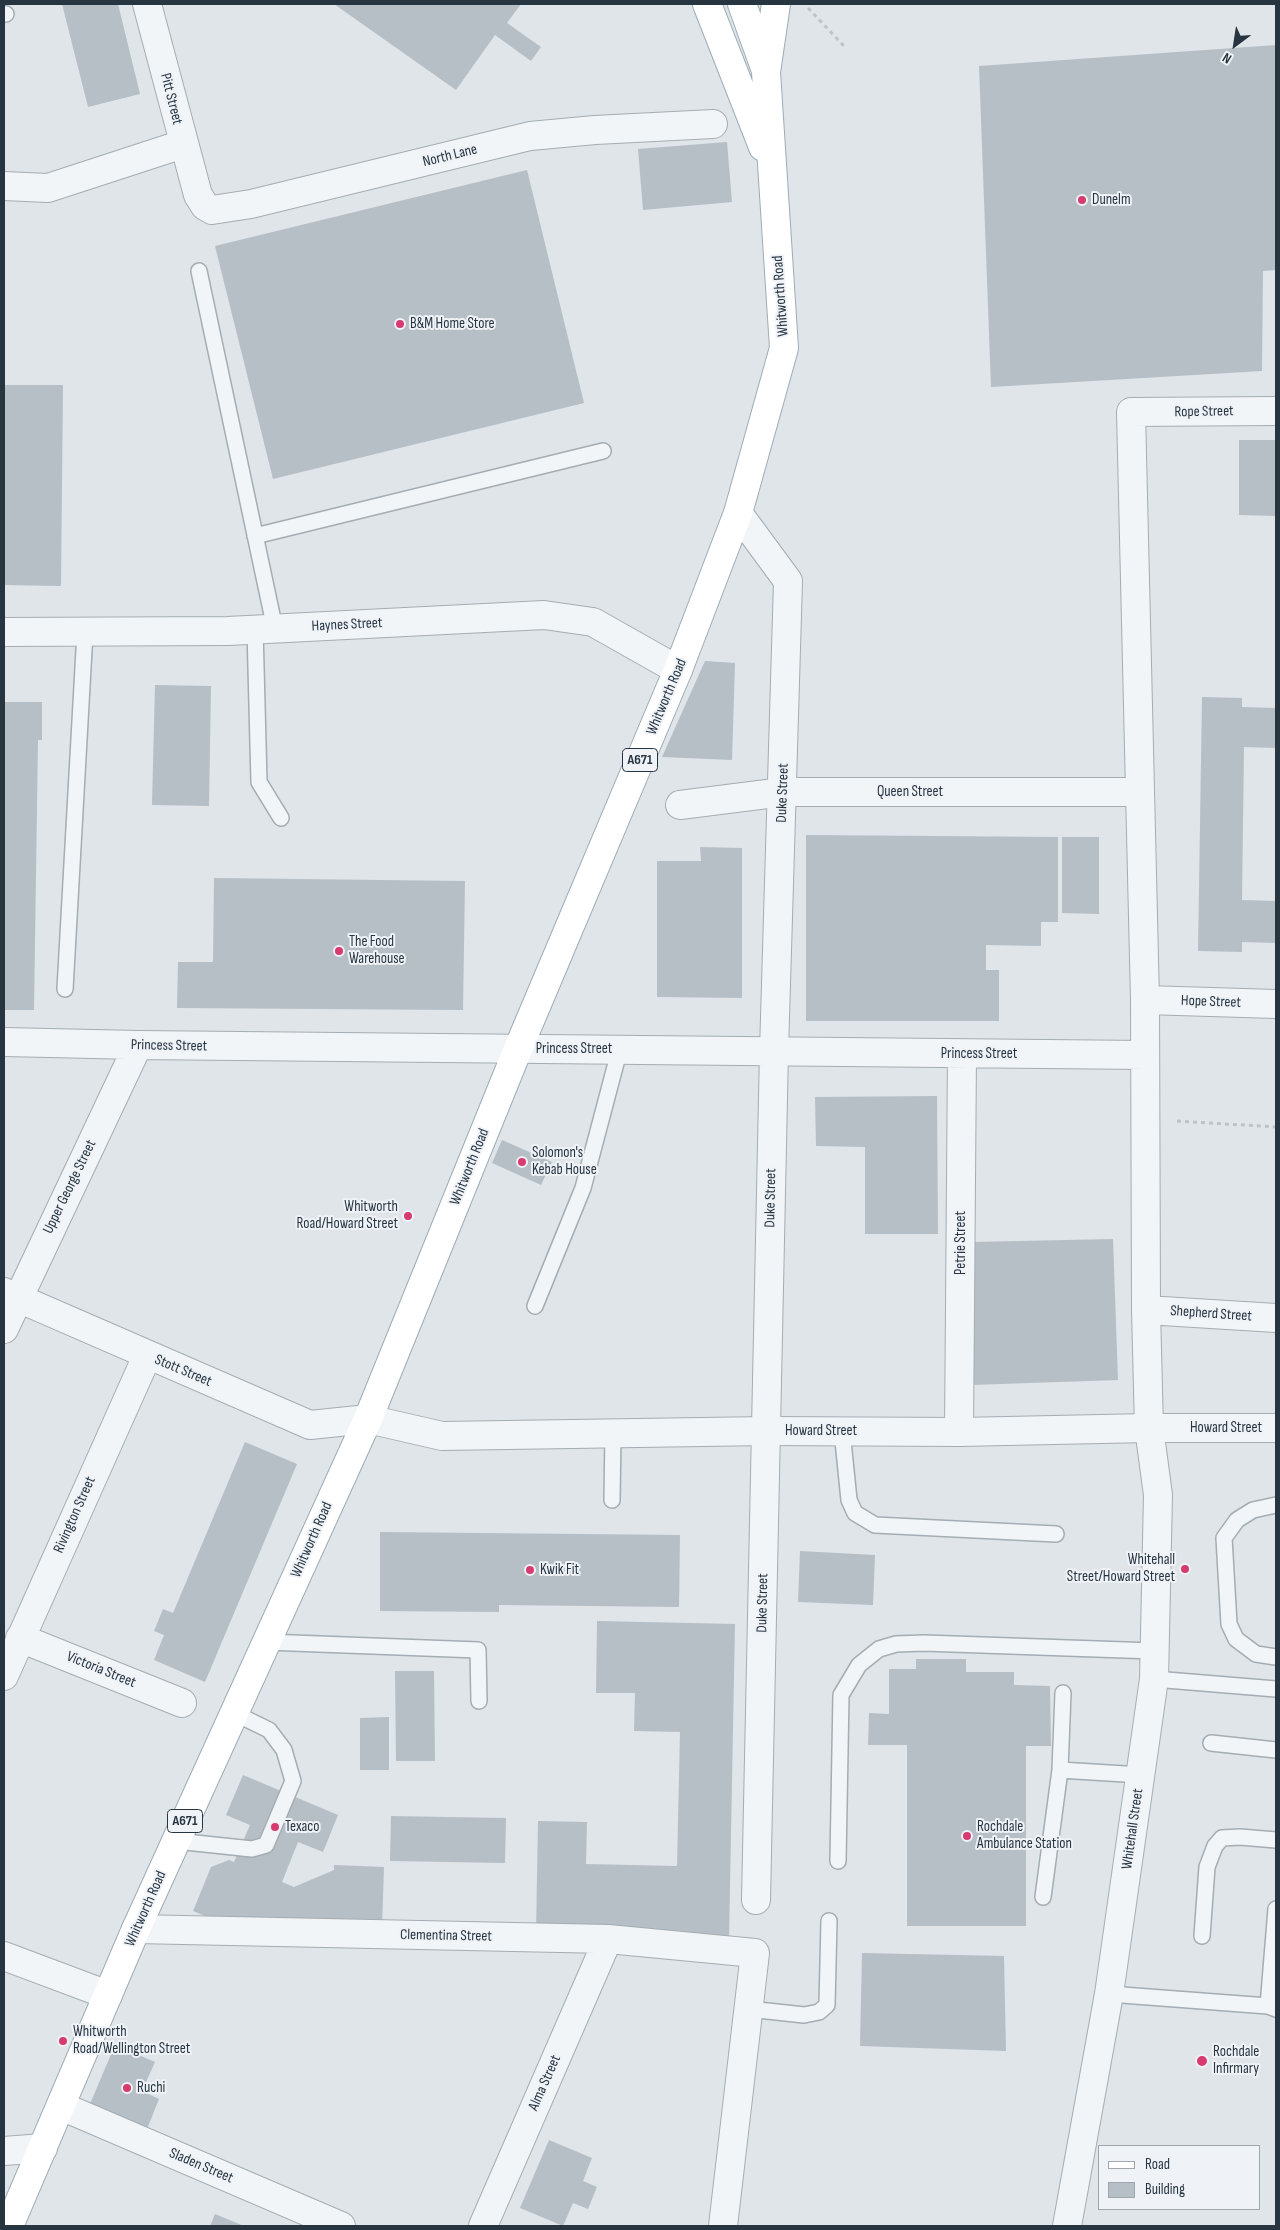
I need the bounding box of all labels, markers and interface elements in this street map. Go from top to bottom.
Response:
north arrow [1210,20,1260,70]
text: N [1219,49,1235,68]
street label: Pitt Street [156,71,186,127]
street label: North Lane [421,141,479,171]
place label: Dunelm [1092,191,1131,209]
marker: Dunelm [1076,194,1088,206]
street label: Whitworth Road [769,255,793,337]
place label: B&M Home Store [410,315,495,333]
marker: B&M Home Store [394,318,406,330]
street label: Rope Street [1174,402,1234,422]
street label: Haynes Street [311,614,383,636]
street label: Whitworth Road [643,656,691,738]
road number: A671 [622,748,658,772]
street label: Duke Street [773,763,793,823]
street label: Queen Street [877,783,943,801]
place label: The Food Warehouse [349,933,405,968]
marker: The Food Warehouse [333,945,345,957]
street label: Hope Street [1181,992,1241,1012]
street label: Princess Street [131,1036,207,1056]
street label: Princess Street [536,1040,612,1058]
street label: Princess Street [941,1045,1017,1063]
street label: Whitworth Road [446,1126,494,1208]
street label: Upper George Street [40,1137,100,1237]
place label: Solomon's Kebab House [532,1144,597,1179]
marker: Solomon's Kebab House [516,1156,528,1168]
street label: Duke Street [761,1168,781,1228]
place label: Whitworth Road/Howard Street [297,1198,398,1233]
marker: Whitworth Road/Howard Street [402,1210,414,1222]
street label: Petrie Street [952,1211,970,1275]
street label: Shepherd Street [1170,1302,1252,1326]
street label: Stott Street [152,1351,214,1391]
street label: Howard Street [1190,1419,1262,1437]
street label: Howard Street [785,1422,857,1440]
street label: Rivington Street [50,1474,100,1556]
street label: Whitworth Road [287,1499,337,1581]
place label: Whitehall Street/Howard Street [1067,1551,1175,1586]
place label: Kwik Fit [540,1561,579,1579]
marker: Whitehall Street/Howard Street [1179,1563,1191,1575]
marker: Kwik Fit [524,1564,536,1576]
street label: Duke Street [753,1573,773,1633]
street label: Victoria Street [64,1648,138,1692]
street label: Whitehall Street [1118,1788,1148,1870]
road number: A671 [168,1810,202,1832]
place label: Texaco [285,1818,319,1836]
place label: Rochdale Ambulance Station [977,1818,1072,1853]
marker: Texaco [269,1821,281,1833]
marker: Rochdale Ambulance Station [961,1830,973,1842]
street label: Whitworth Road [121,1868,171,1950]
street label: Clementina Street [400,1926,492,1946]
place label: Whitworth Road/Wellington Street [73,2023,190,2058]
marker: Whitworth Road/Wellington Street [57,2035,69,2047]
place label: Rochdale Infirmary [1213,2043,1259,2078]
street label: Alma Street [525,2052,565,2114]
marker: Rochdale Infirmary [1195,2054,1209,2068]
place label: Ruchi [137,2079,165,2097]
marker: Ruchi [121,2082,133,2094]
street label: Sladen Street [166,2144,236,2188]
legend [1098,2145,1260,2210]
text: Road [1145,2155,1170,2174]
text: Building [1145,2180,1185,2199]

